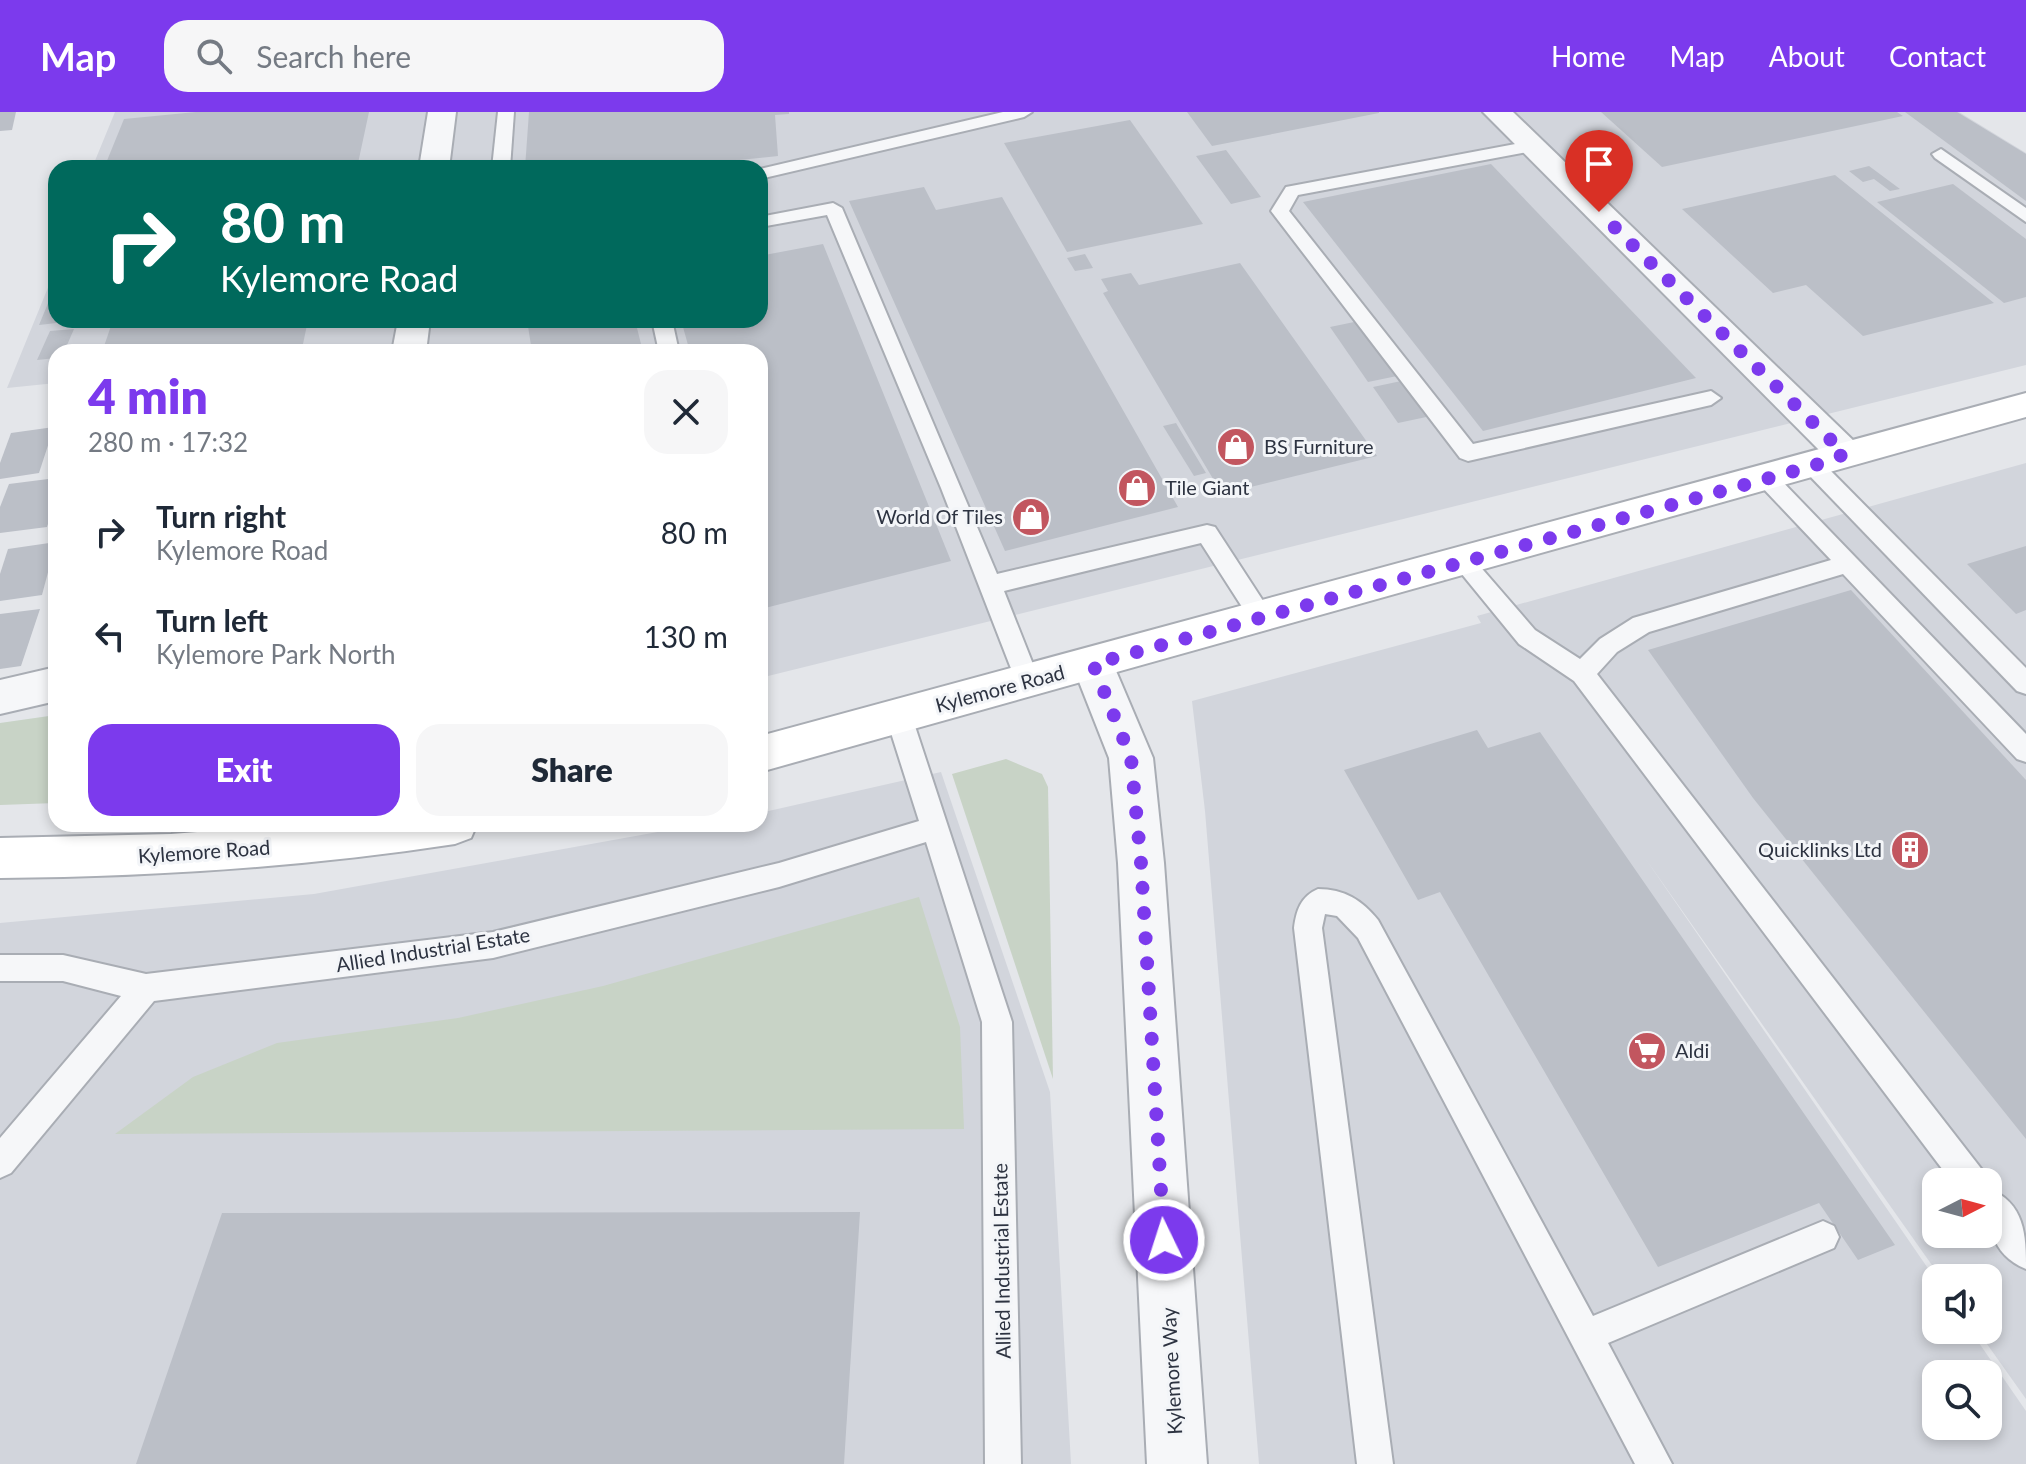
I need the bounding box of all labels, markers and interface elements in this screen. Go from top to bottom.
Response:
search box [164,20,724,92]
text: Map [40,33,116,79]
icon: search [192,34,236,78]
text: Search here [256,38,411,74]
text: Home [1551,39,1626,73]
text: Map [1670,39,1725,73]
text: About [1769,39,1845,73]
text: Contact [1889,39,1986,73]
pin [1565,130,1633,212]
icon: arrive [1577,142,1621,186]
text: 80 m [220,188,345,255]
icon: right [88,192,192,296]
text: Kylemore Road [220,256,459,300]
text: 4 min [88,367,208,424]
button: close [644,370,728,454]
text: 280 m · 17:32 [88,426,248,458]
shop icon: BS Furniture [1215,426,1257,468]
place label: BS Furniture [1264,434,1374,458]
shop icon: Tile Giant [1116,467,1158,509]
place label: Tile Giant [1165,475,1249,499]
shop icon: World Of Tiles [1010,496,1052,538]
text: Turn right [156,498,286,534]
place label: World Of Tiles [876,504,1003,528]
icon: right [88,510,132,554]
text: 80 m [661,514,728,550]
text: Kylemore Road [156,534,328,566]
text: Turn left [156,602,268,638]
icon: left [88,614,132,658]
text: 130 m [643,618,728,654]
text: Kylemore Park North [156,638,396,670]
street label: Kylemore Road [933,659,1067,717]
button: Exit [88,724,400,816]
button: Share [416,724,728,816]
building icon: Quicklinks Ltd [1889,829,1931,871]
street label: Kylemore Road [137,834,271,868]
place label: Quicklinks Ltd [1758,837,1882,861]
street label: Allied Industrial Estate [334,922,532,976]
supermarket icon: Aldi [1626,1030,1668,1072]
place label: Aldi [1675,1038,1709,1062]
street label: Allied Industrial Estate [987,1163,1015,1359]
north arrow [1922,1168,2002,1248]
map controls [1922,1168,2002,1440]
position arrow [1122,1198,1206,1282]
button: sound [1922,1264,2002,1344]
street label: Kylemore Way [1156,1306,1186,1435]
button: search [1922,1360,2002,1440]

